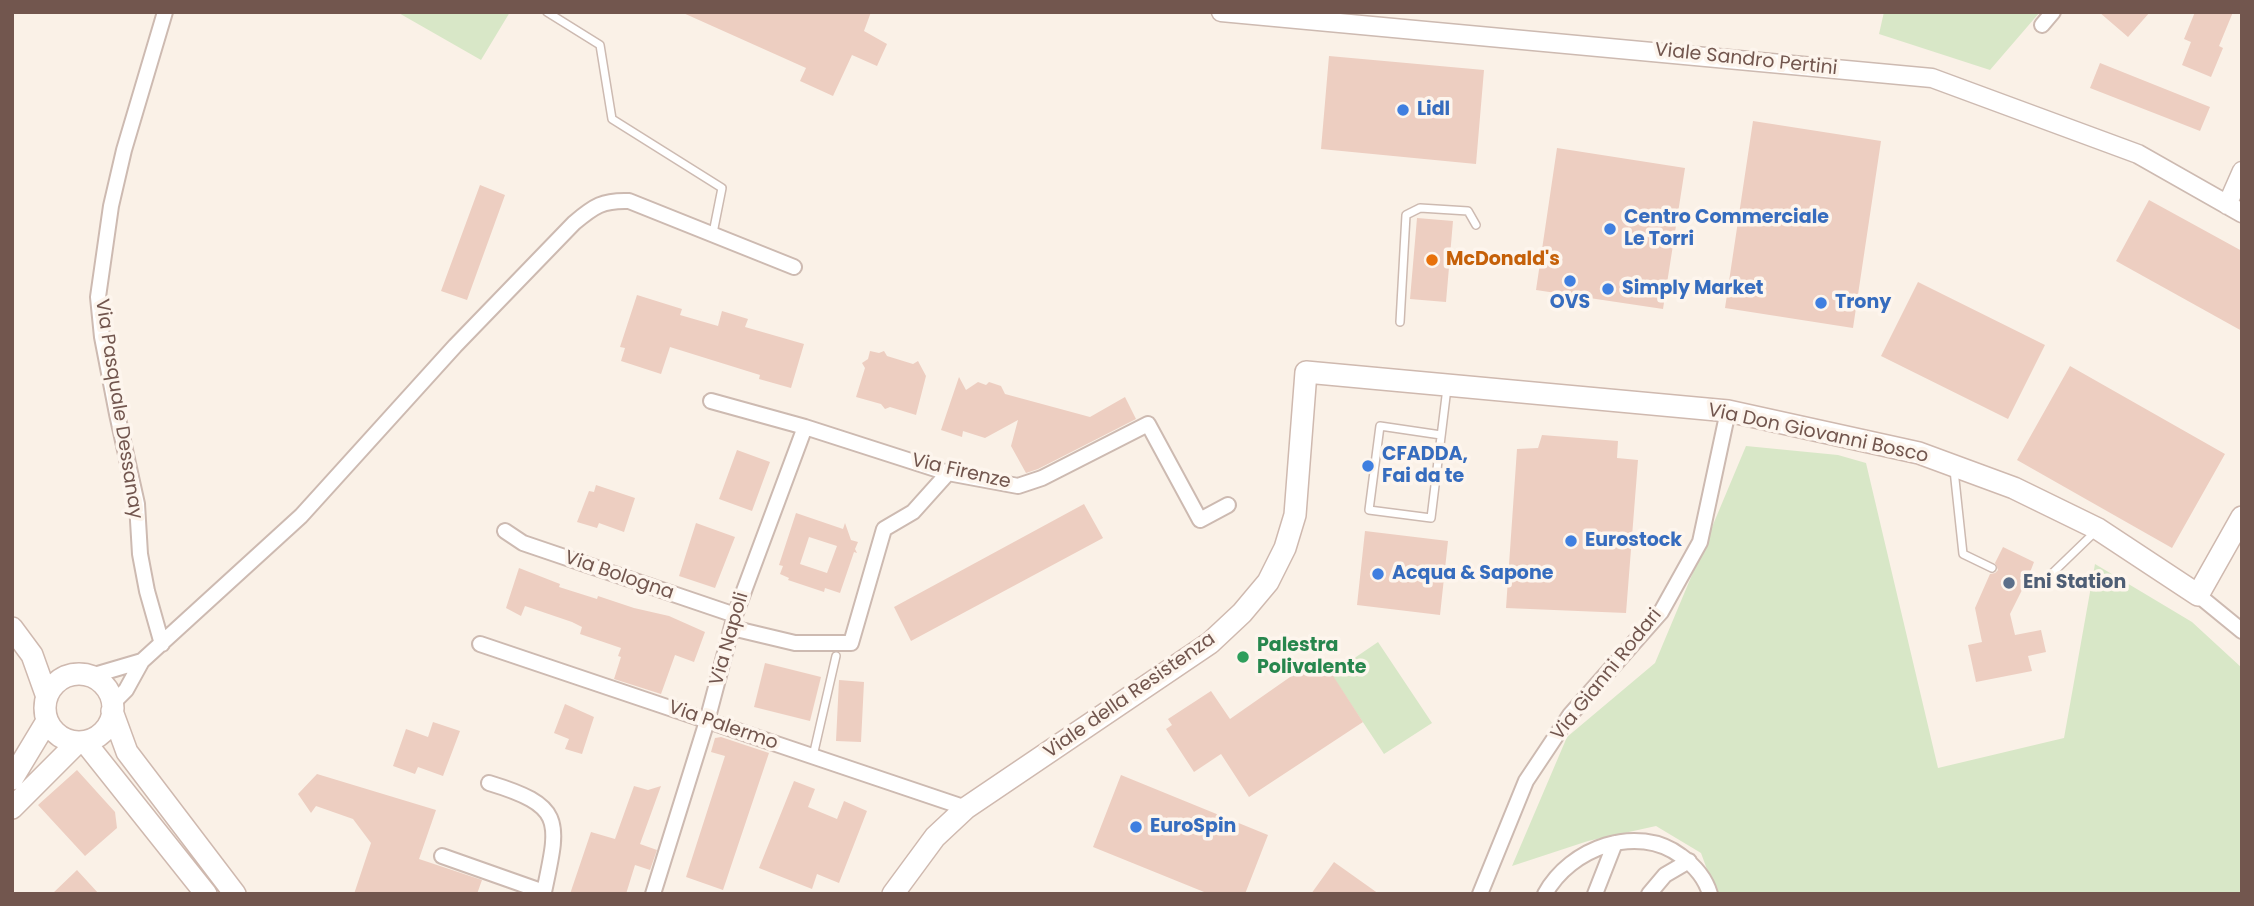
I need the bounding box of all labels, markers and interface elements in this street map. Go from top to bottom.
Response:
street label: Viale Sandro Pertini [1654,39,1838,81]
place label: Lidl [1417,99,1450,121]
marker: Lidl [1395,102,1411,118]
place label: Centro Commerciale Le Torri [1624,207,1829,251]
marker: Centro Commerciale Le Torri [1602,221,1618,237]
place label: McDonald's [1446,249,1560,271]
marker: McDonald's [1424,252,1440,268]
marker: OVS [1562,273,1578,289]
place label: Simply Market [1622,278,1764,300]
marker: Simply Market [1600,281,1616,297]
place label: OVS [1550,292,1590,314]
place label: Trony [1835,292,1891,314]
marker: Trony [1813,295,1829,311]
street label: Via Pasquale Dessanay [89,298,147,520]
street label: Via Don Giovanni Bosco [1706,399,1930,469]
place label: CFADDA, Fai da te [1382,444,1468,488]
street label: Via Firenze [909,450,1013,494]
marker: CFADDA, Fai da te [1360,458,1376,474]
place label: Eurostock [1585,530,1682,552]
marker: Eurostock [1563,533,1579,549]
street label: Via Bologna [561,547,677,605]
place label: Acqua & Sapone [1392,563,1553,585]
marker: Acqua & Sapone [1370,566,1386,582]
place label: Eni Station [2023,572,2126,594]
marker: Eni Station [2001,575,2017,591]
street label: Via Napoli [706,590,754,688]
street label: Via Gianni Rodari [1547,605,1667,745]
street label: Viale della Resistenza [1040,628,1220,764]
place label: Palestra Polivalente [1257,635,1366,679]
marker: Palestra Polivalente [1235,649,1251,665]
street label: Via Palermo [665,697,781,755]
place label: EuroSpin [1150,816,1236,838]
marker: EuroSpin [1128,819,1144,835]

